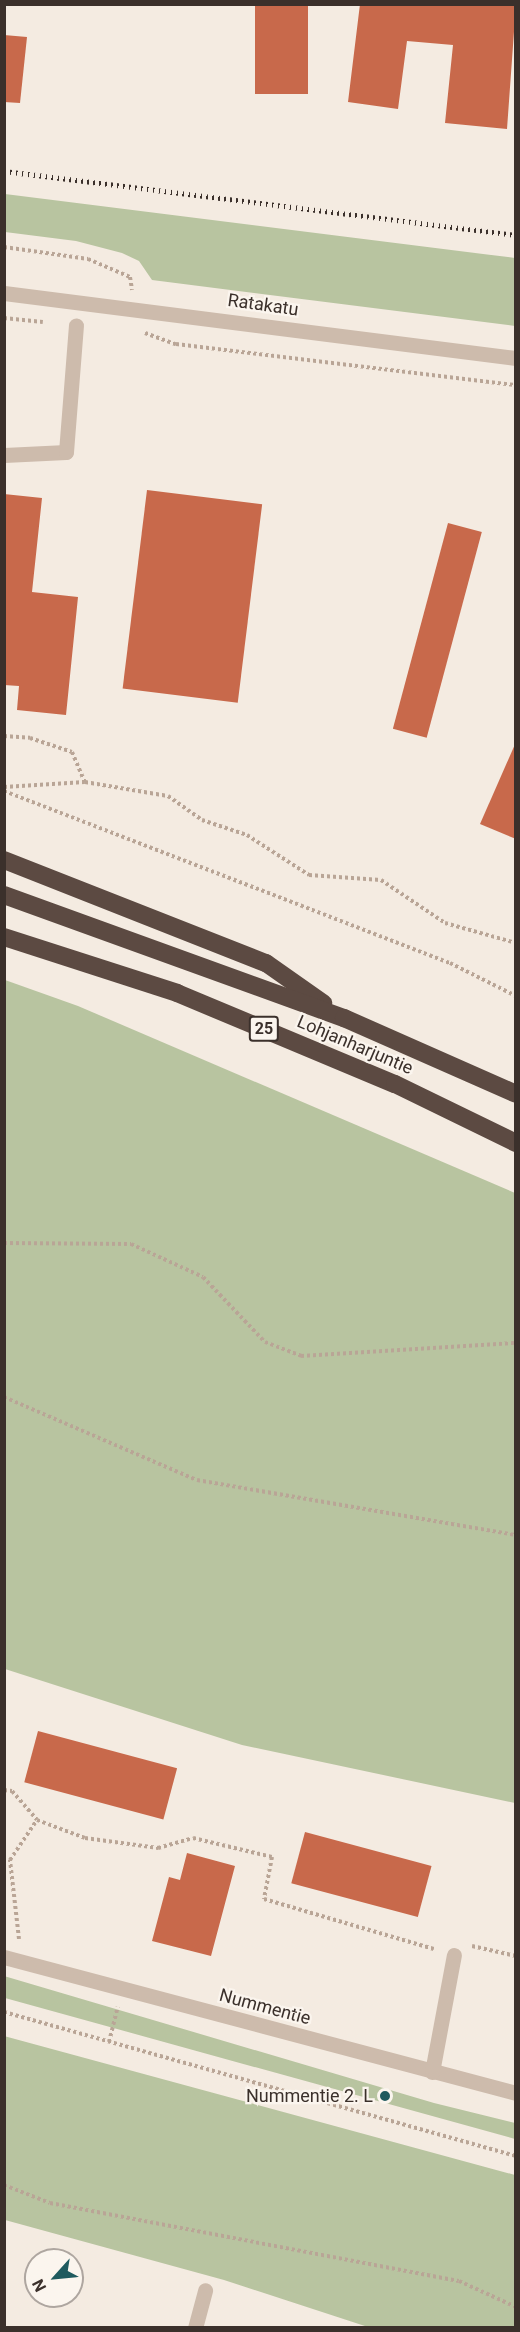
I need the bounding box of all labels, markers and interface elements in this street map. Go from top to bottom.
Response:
street label: Ratakatu [226,289,300,321]
street label: Lohjanharjuntie [294,1011,416,1079]
road number: 25 [248,1016,280,1042]
street label: Nummentie [217,1984,313,2030]
place label: Nummentie 2. L [246,2085,373,2107]
marker: Nummentie 2. L [378,2089,392,2103]
north arrow [24,2248,84,2308]
text: N [28,2276,50,2295]

